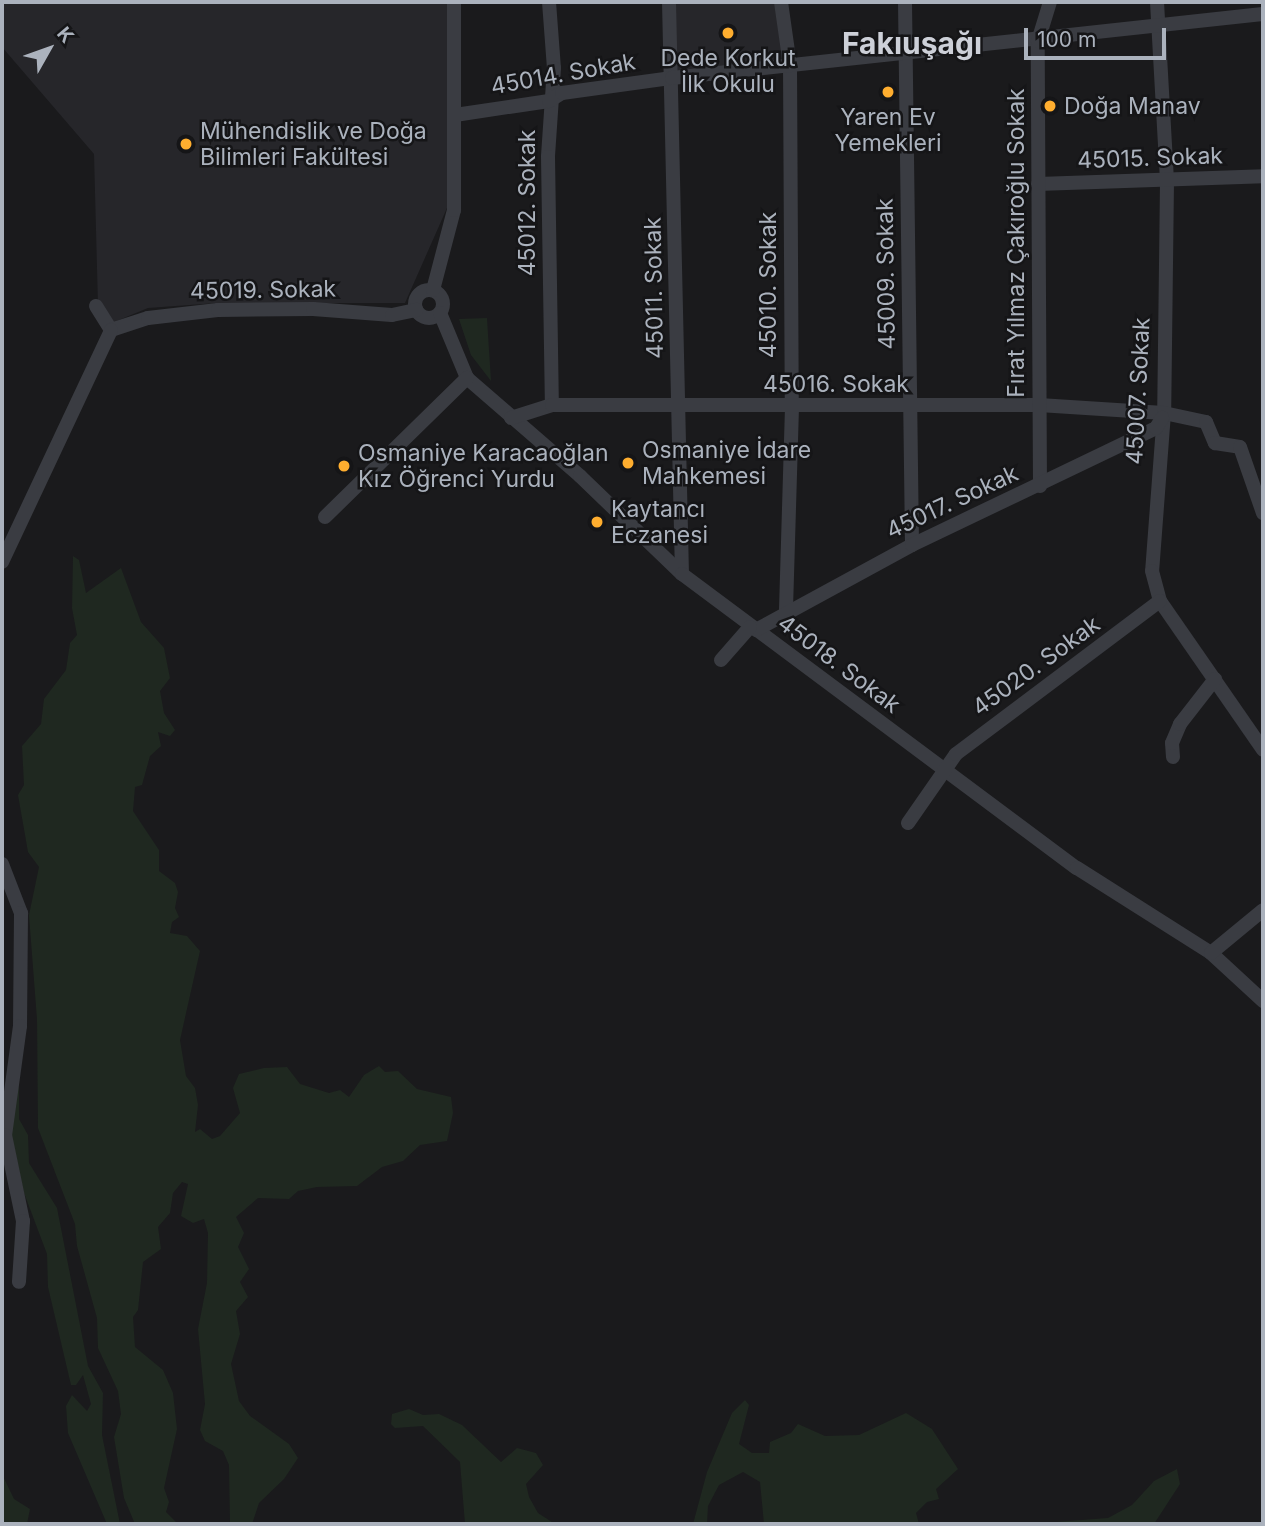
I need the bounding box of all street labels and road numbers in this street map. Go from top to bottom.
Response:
street label: 45014. Sokak [488,48,638,100]
street label: Fırat Yılmaz Çakıroğlu Sokak [1002,88,1030,398]
street label: 45012. Sokak [513,130,541,276]
street label: 45015. Sokak [1077,142,1223,174]
street label: 45009. Sokak [871,198,901,350]
street label: 45010. Sokak [754,212,782,358]
street label: 45011. Sokak [639,217,669,359]
street label: 45019. Sokak [190,275,336,305]
street label: 45007. Sokak [1120,317,1156,465]
street label: 45016. Sokak [763,370,909,398]
street label: 45017. Sokak [882,459,1022,545]
street label: 45018. Sokak [772,609,906,719]
street label: 45020. Sokak [967,610,1105,722]

